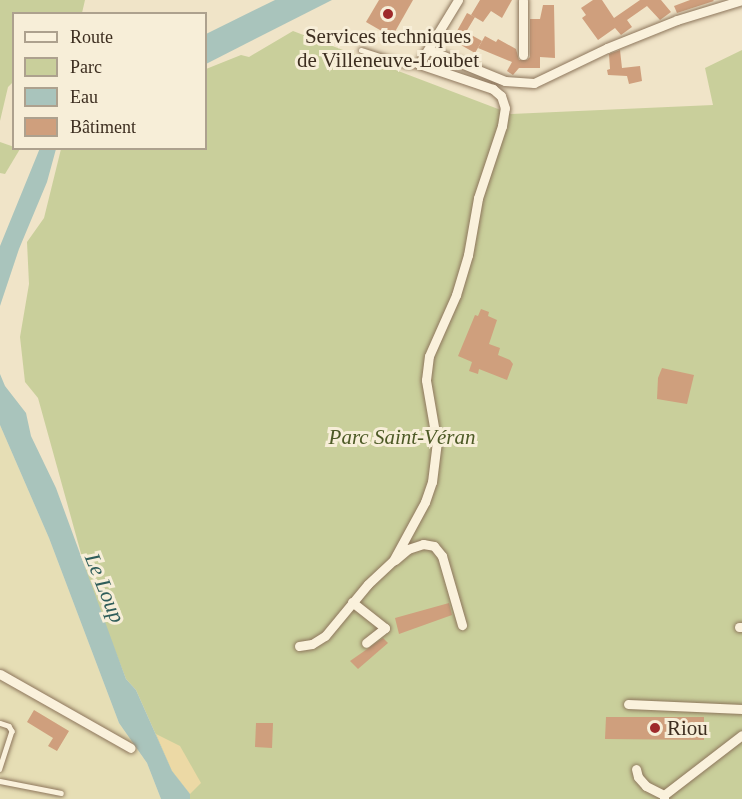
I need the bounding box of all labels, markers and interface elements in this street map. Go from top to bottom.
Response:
marker: Services techniques de Villeneuve-Loubet [381,7,395,21]
legend [12,12,207,150]
place label: Services techniques de Villeneuve-Loubet [297,23,479,73]
text: Route [70,27,113,47]
text: Parc [70,57,102,77]
text: Eau [70,87,98,107]
text: Bâtiment [70,117,136,137]
park label: Parc Saint-Véran [329,424,475,450]
water label: Le Loup [79,549,131,627]
place label: Riou [667,715,708,741]
marker: Riou [648,721,662,735]

